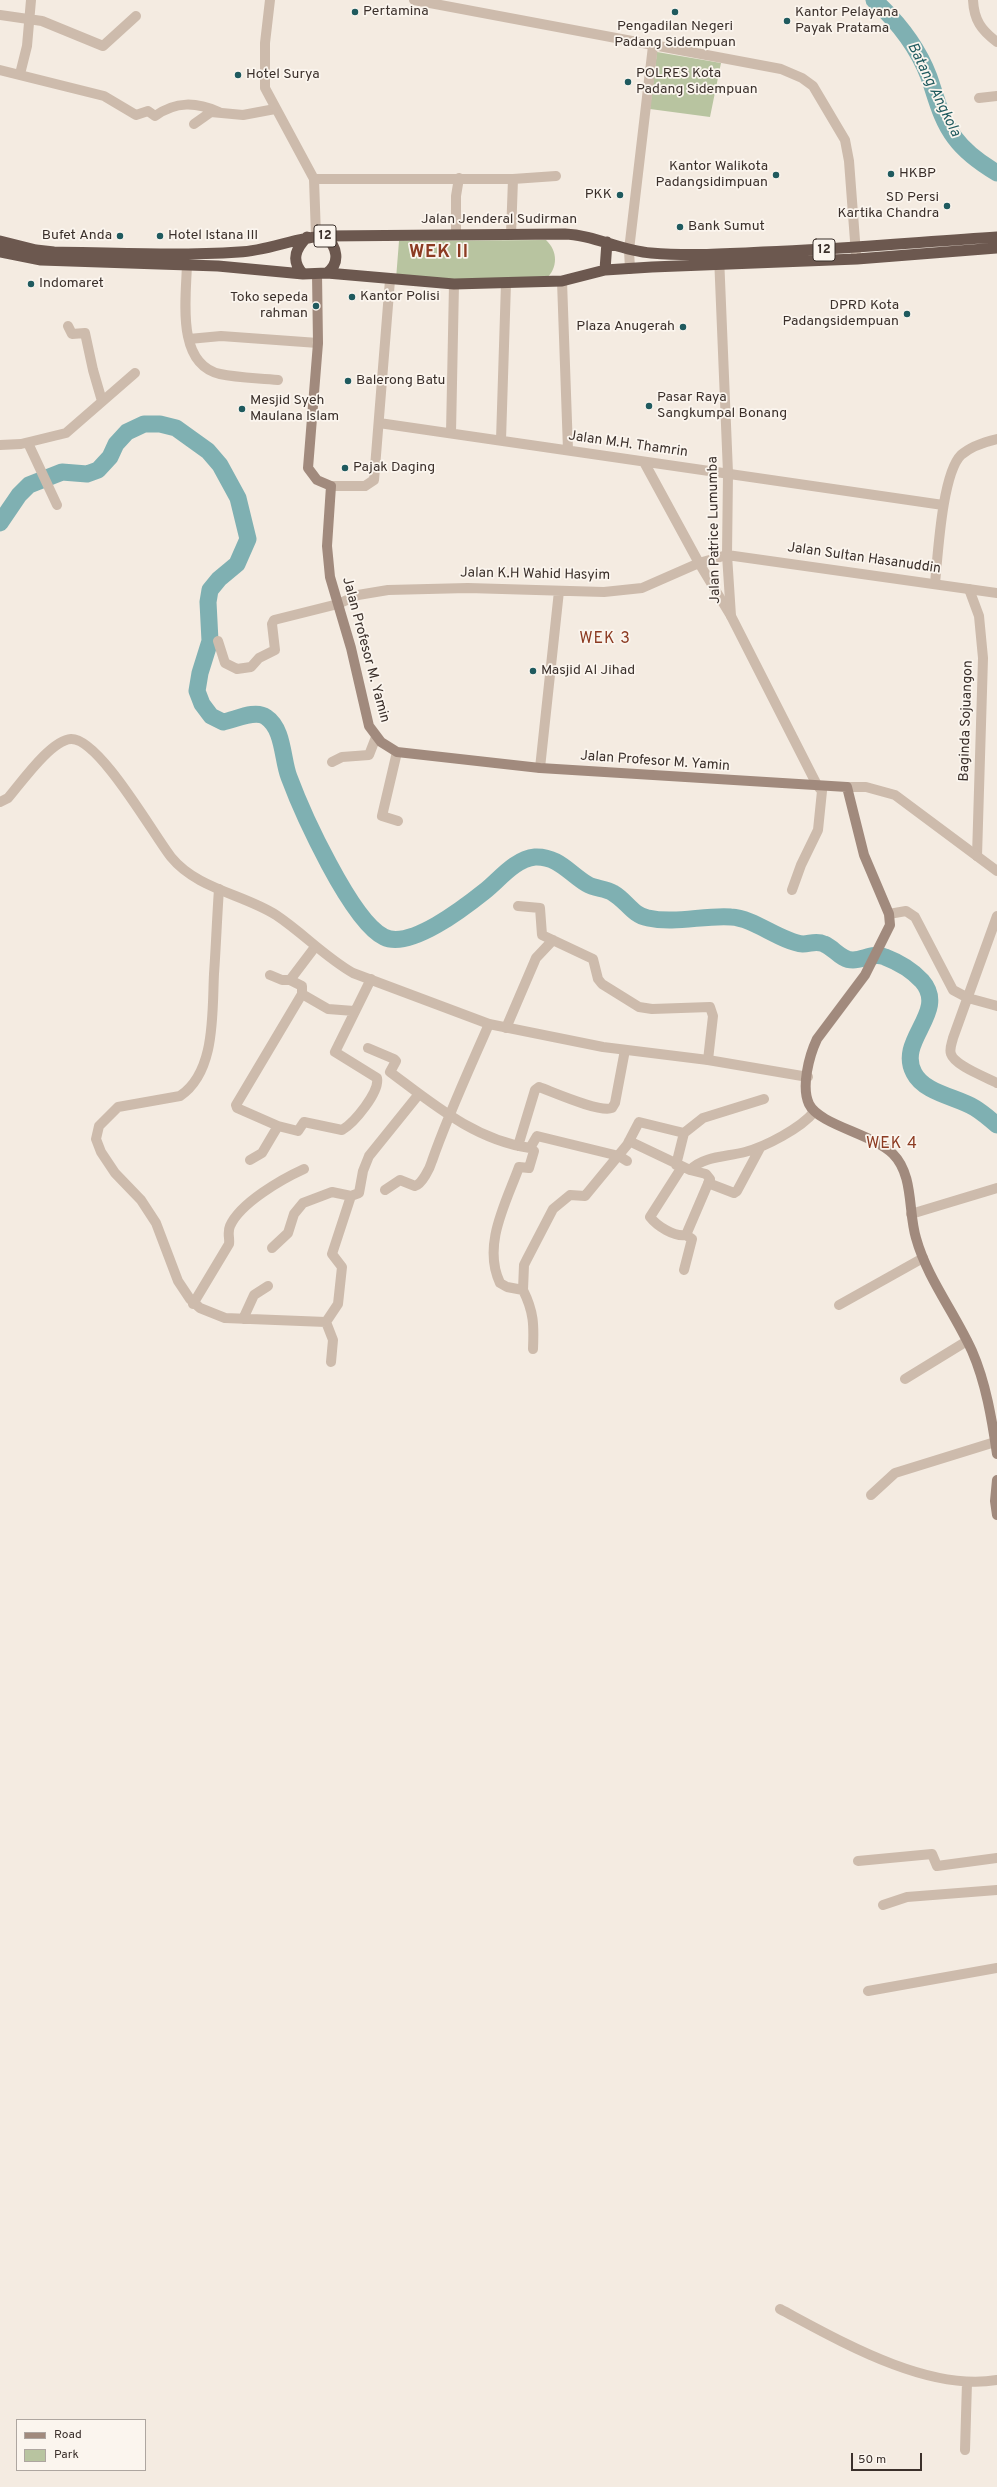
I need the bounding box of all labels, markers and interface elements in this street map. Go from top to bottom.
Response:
place label: Pertamina [363,4,429,20]
place label: Kantor Pelayana Payak Pratama [795,5,898,38]
marker: Pertamina [350,7,360,17]
marker: Pengadilan Negeri Padang Sidempuan [670,7,680,17]
marker: Kantor Pelayana Payak Pratama [782,16,792,26]
place label: Pengadilan Negeri Padang Sidempuan [614,19,736,52]
water label: Batang Angkola [902,40,964,140]
place label: POLRES Kota Padang Sidempuan [636,66,758,98]
place label: Hotel Surya [246,67,320,83]
marker: Hotel Surya [233,70,243,80]
marker: POLRES Kota Padang Sidempuan [623,77,633,87]
place label: Kantor Walikota Padangsidimpuan [656,159,768,192]
place label: HKBP [899,166,936,182]
marker: HKBP [886,169,896,179]
marker: Kantor Walikota Padangsidimpuan [771,170,781,180]
place label: PKK [585,187,612,203]
marker: PKK [615,190,625,200]
place label: SD Persi Kartika Chandra [837,190,939,222]
marker: SD Persi Kartika Chandra [942,201,952,211]
street label: Jalan Jenderal Sudirman [421,212,577,228]
place label: Bank Sumut [688,219,765,235]
marker: Bank Sumut [675,222,685,232]
road number: 12 [314,225,336,247]
place label: Bufet Anda [42,228,112,244]
place label: Hotel Istana III [168,228,258,244]
marker: Bufet Anda [115,231,125,241]
marker: Hotel Istana III [155,231,165,241]
road number: 12 [813,239,835,261]
district label: WEK II [409,242,469,264]
place label: Indomaret [39,276,104,292]
marker: Indomaret [26,279,36,289]
place label: Kantor Polisi [360,289,440,305]
place label: Toko sepeda rahman [230,290,308,322]
marker: Kantor Polisi [347,292,357,302]
place label: DPRD Kota Padangsidempuan [782,298,899,330]
marker: Toko sepeda rahman [311,301,321,311]
marker: DPRD Kota Padangsidempuan [902,309,912,319]
place label: Plaza Anugerah [576,319,675,335]
marker: Plaza Anugerah [678,322,688,332]
place label: Balerong Batu [356,373,445,389]
marker: Balerong Batu [343,376,353,386]
place label: Pasar Raya Sangkumpal Bonang [657,390,787,422]
place label: Mesjid Syeh Maulana Islam [250,393,339,426]
marker: Pasar Raya Sangkumpal Bonang [644,401,654,411]
marker: Mesjid Syeh Maulana Islam [237,404,247,414]
street label: Jalan M.H. Thamrin [567,428,689,462]
street label: Jalan Patrice Lumumba [705,456,725,604]
place label: Pajak Daging [353,460,435,476]
marker: Pajak Daging [340,463,350,473]
street label: Jalan Sultan Hasanuddin [786,540,942,578]
street label: Jalan K.H Wahid Hasyim [460,565,610,585]
street label: Jalan Profesor M. Yamin [337,575,393,725]
district label: WEK 3 [579,630,631,650]
street label: Baginda Sojuangon [956,660,978,782]
place label: Masjid Al Jihad [541,663,635,679]
marker: Masjid Al Jihad [528,666,538,676]
street label: Jalan Profesor M. Yamin [580,748,730,776]
district label: WEK 4 [866,1135,918,1155]
legend [16,2419,146,2471]
text: Road [54,2427,82,2443]
scale bar [853,2445,924,2471]
text: Park [54,2447,79,2463]
text: 50 m [858,2452,886,2468]

